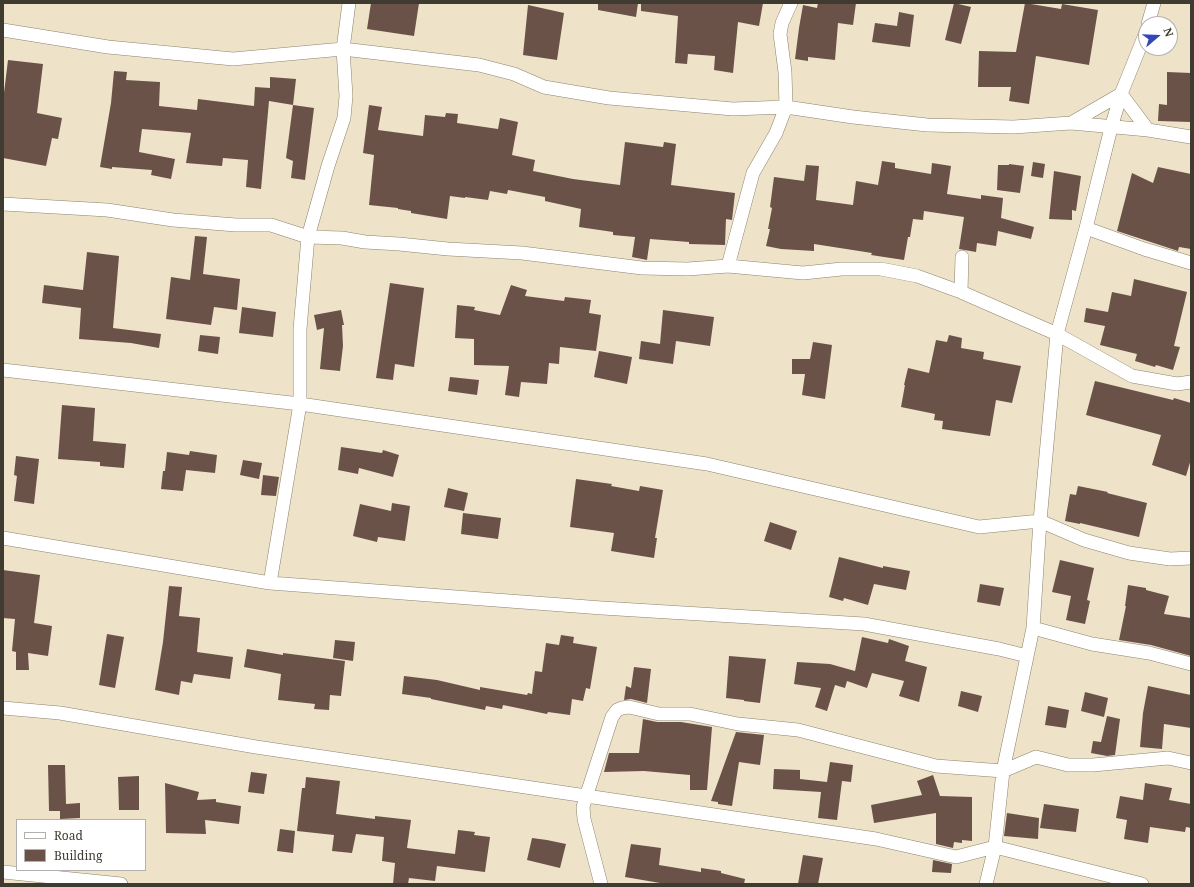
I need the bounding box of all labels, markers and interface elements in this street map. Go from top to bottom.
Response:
north arrow [1138,16,1178,56]
text: N [1160,26,1177,39]
legend [16,819,146,871]
text: Road [54,827,83,844]
text: Building [54,847,102,864]

